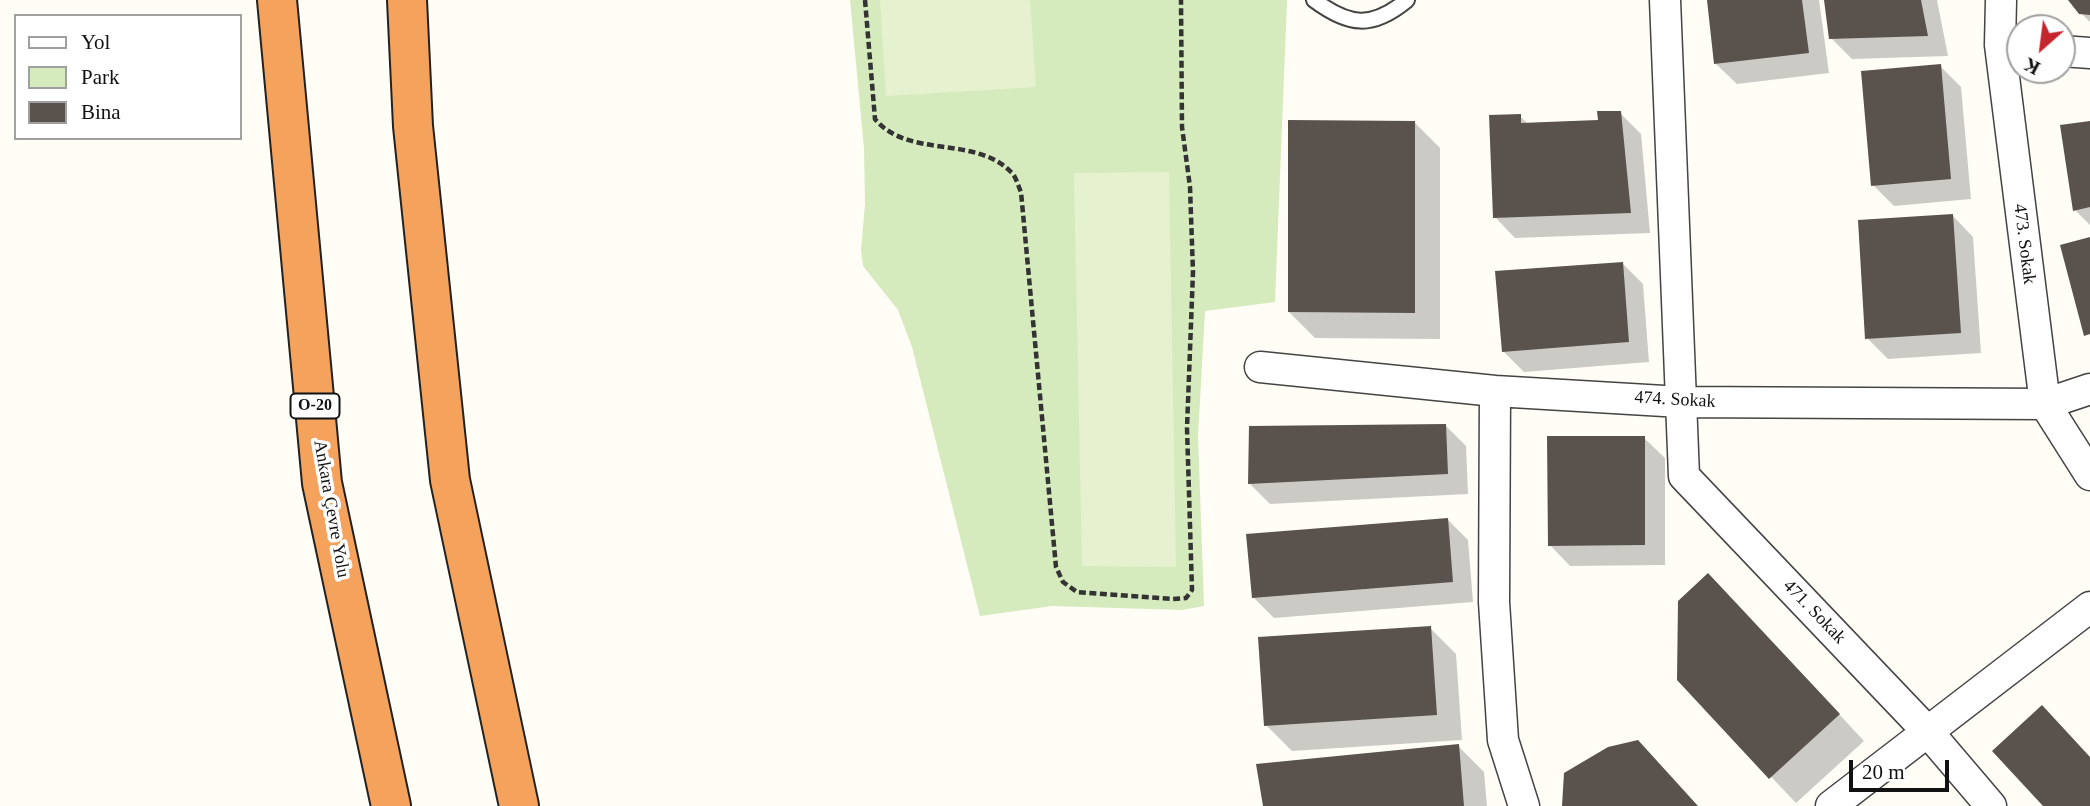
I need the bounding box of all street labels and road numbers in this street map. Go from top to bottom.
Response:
street label: 473. Sokak [2008,202,2040,286]
street label: 474. Sokak [1634,387,1716,413]
road number: O-20 [290,394,340,418]
street label: Ankara Çevre Yolu [308,439,354,579]
street label: 471. Sokak [1778,575,1850,649]

